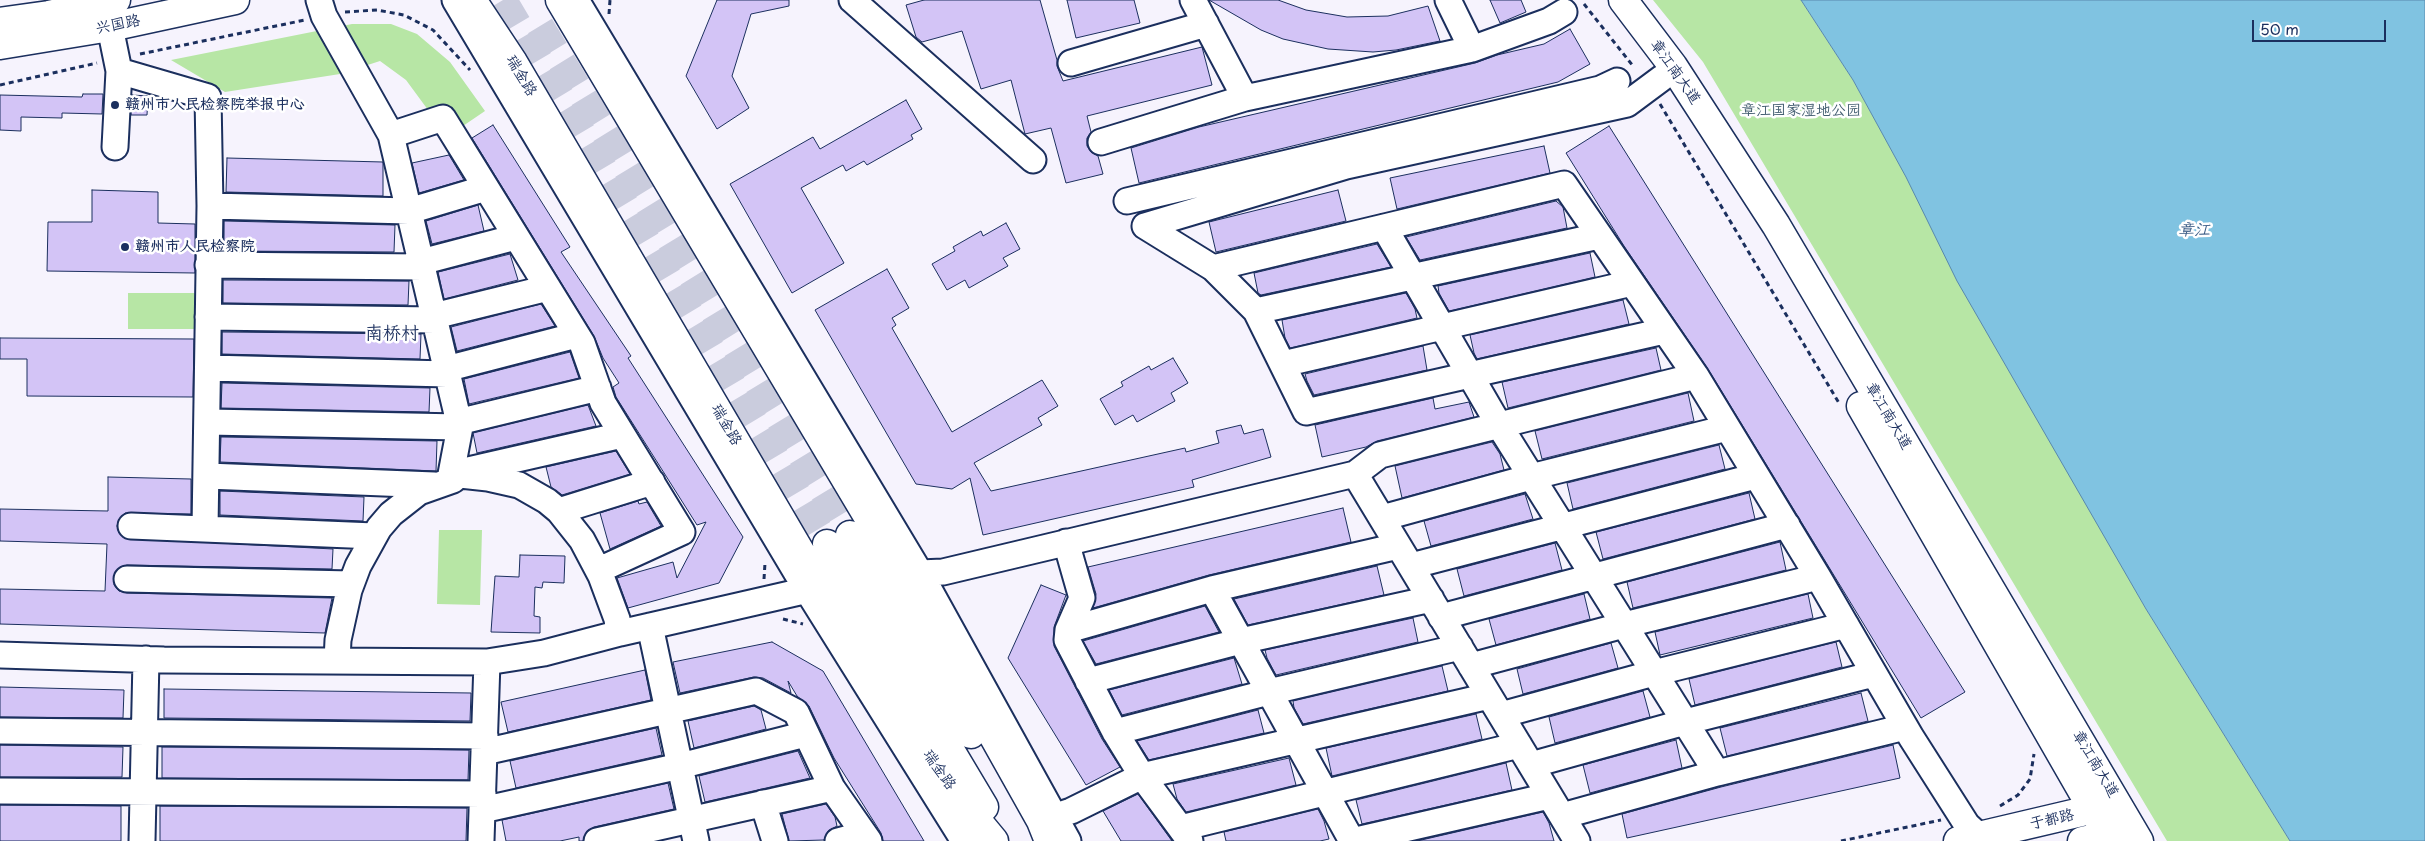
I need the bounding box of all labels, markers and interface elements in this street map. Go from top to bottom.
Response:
scale bar [2255,10,2389,42]
street label: 兴国路 [94,12,142,38]
text: 50 m [2260,17,2299,40]
street label: 章江南大道 [1646,36,1704,108]
street label: 瑞金路 [502,52,540,100]
place label: 赣州市人民检察院举报中心 [125,96,305,114]
marker: 赣州市人民检察院举报中心 [109,99,121,111]
park label: 章江国家湿地公园 [1741,102,1861,120]
water label: 章江 [2178,221,2210,241]
place label: 赣州市人民检察院 [135,238,255,256]
marker: 赣州市人民检察院 [119,241,131,253]
district label: 南桥村 [365,323,419,345]
street label: 章江南大道 [1861,379,1915,453]
street label: 瑞金路 [707,401,745,449]
street label: 章江南大道 [2068,727,2122,801]
street label: 瑞金路 [919,746,959,794]
street label: 于都路 [2028,806,2076,834]

